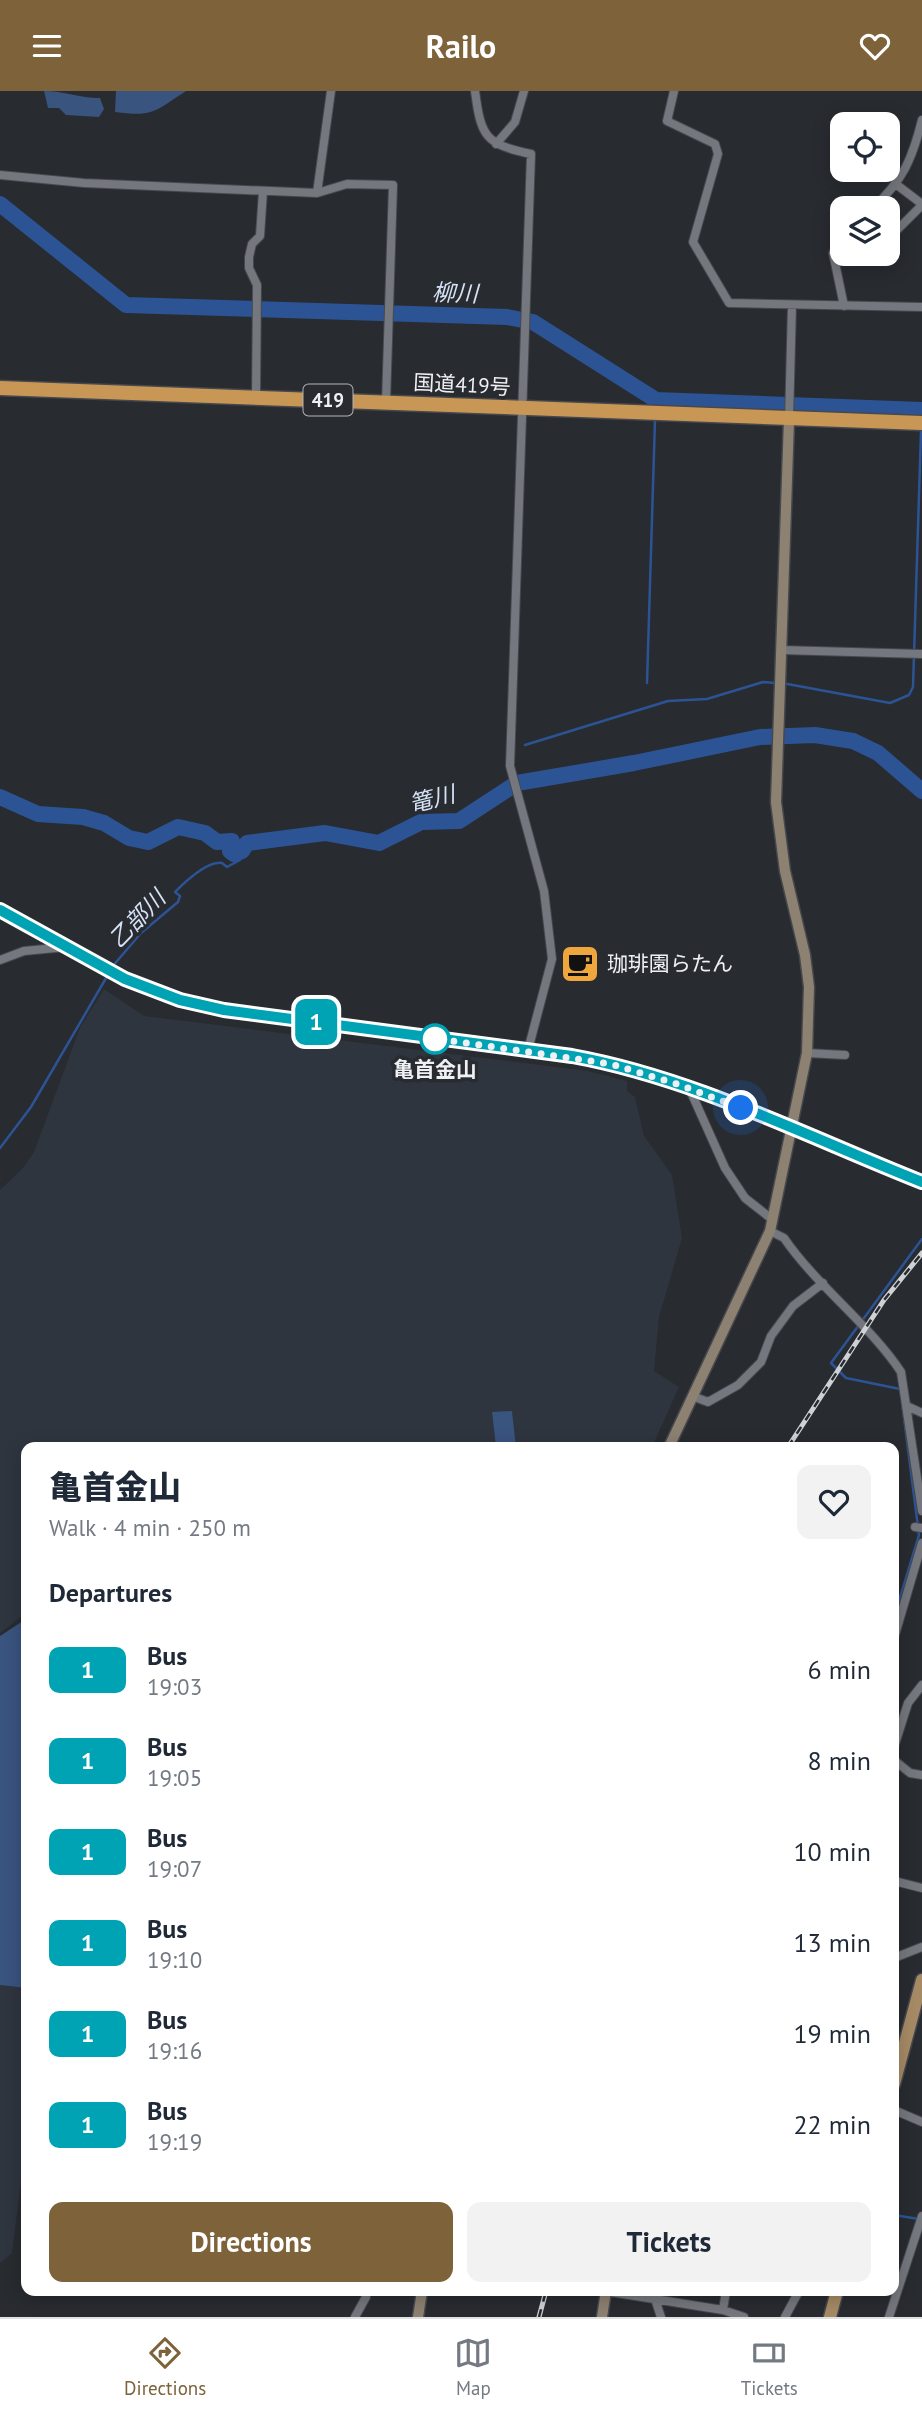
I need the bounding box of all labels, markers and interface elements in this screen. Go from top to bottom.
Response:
text: Railo [426,25,496,67]
icon: menu [28,27,66,65]
icon: heart [856,27,894,65]
map controls [830,112,900,266]
button: locate [830,112,900,182]
button: layers [830,196,900,266]
water label: 柳川 [432,277,482,308]
street label: 国道419号 [413,368,511,401]
road number: 419 [304,385,352,415]
water label: 篭川 [406,778,461,818]
water label: 乙部川 [102,882,173,954]
cafe icon: 珈琲園らたん [559,943,601,985]
place label: 珈琲園らたん [607,950,733,977]
line badge: 1 [293,999,339,1045]
text: 1 [309,1006,323,1037]
marker: 亀首金山 [420,1024,450,1054]
place label: 亀首金山 [393,1056,477,1083]
your location [723,1090,758,1125]
text: 亀首金山 [49,1465,181,1508]
button: heart [797,1465,871,1539]
text: Walk · 4 min · 250 m [49,1513,251,1542]
text: Departures [49,1576,172,1609]
text: Bus [147,1639,187,1672]
text: 6 min [808,1653,871,1686]
text: 1 [81,1654,94,1685]
text: 19:03 [147,1672,202,1701]
text: Bus [147,1730,187,1763]
text: 8 min [808,1744,871,1777]
text: 1 [81,1745,94,1776]
text: 19:05 [147,1763,202,1792]
text: Bus [147,1821,187,1854]
text: 10 min [793,1835,871,1868]
text: 1 [81,1836,94,1867]
text: 19:07 [147,1854,202,1883]
text: Bus [147,1912,187,1945]
text: 13 min [793,1926,871,1959]
text: 1 [81,1927,94,1958]
text: 19:10 [147,1945,202,1974]
text: Bus [147,2003,187,2036]
text: 19 min [793,2017,871,2050]
text: 1 [81,2018,94,2049]
text: 19:16 [147,2036,202,2065]
text: Bus [147,2094,187,2127]
text: 22 min [793,2108,871,2141]
text: 1 [81,2109,94,2140]
text: 19:19 [147,2127,202,2156]
button: Directions [49,2202,453,2282]
button: Tickets [467,2202,871,2282]
tab: Directions [124,2334,206,2400]
tab: Map [454,2334,492,2400]
tab: Tickets [741,2334,798,2400]

